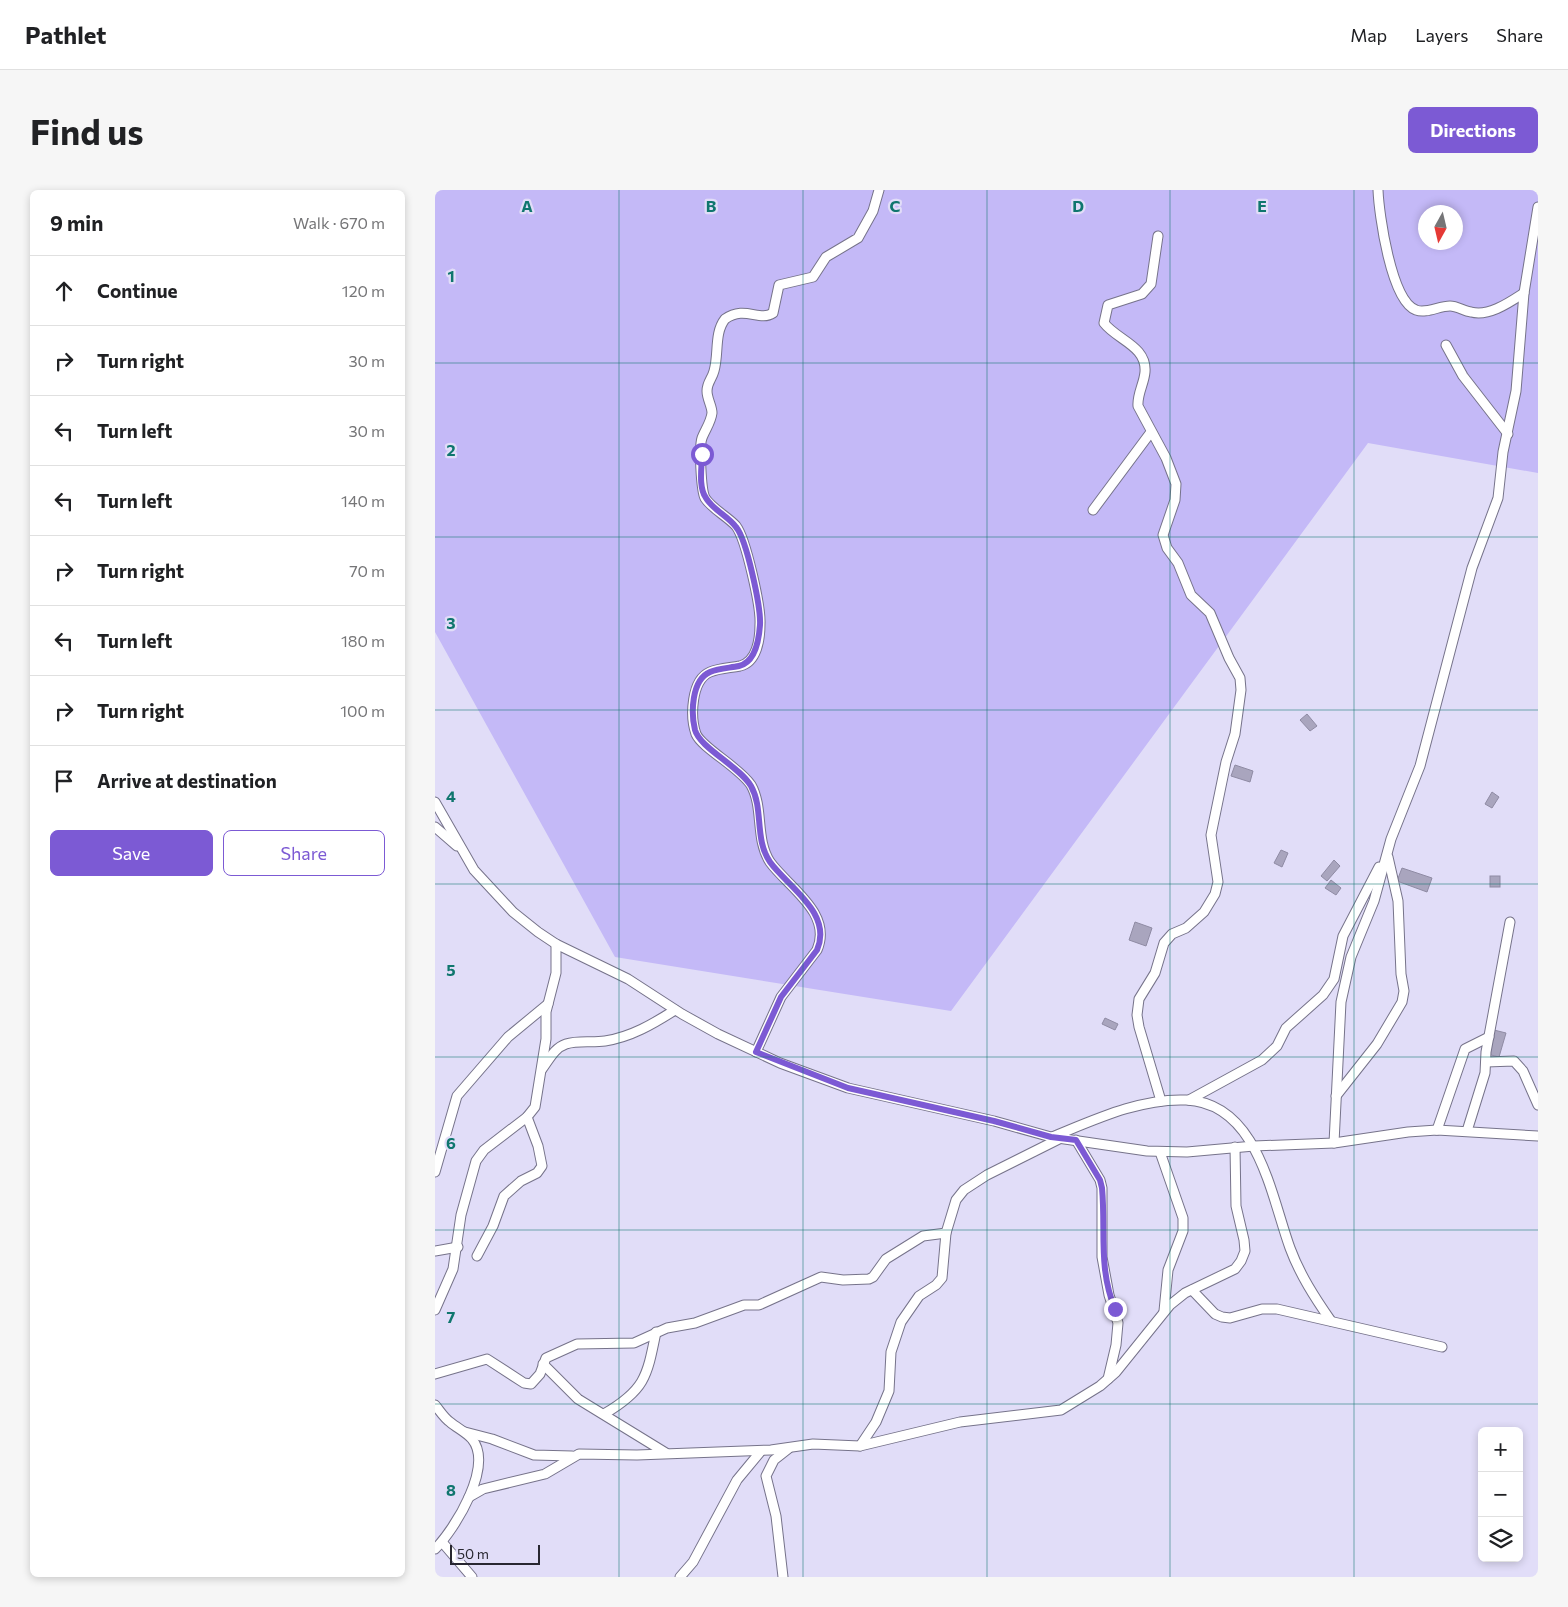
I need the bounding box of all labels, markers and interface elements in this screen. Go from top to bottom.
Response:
text: Pathlet [25,20,106,49]
text: Map [1350,24,1387,46]
text: Layers [1415,24,1468,46]
text: Share [1496,24,1543,46]
button: Directions [1408,107,1538,153]
text: Find us [30,109,144,152]
text: A [521,196,533,215]
text: B [706,196,717,215]
text: C [890,196,901,215]
text: D [1072,196,1084,215]
text: E [1257,196,1267,215]
north arrow [1418,205,1463,250]
text: 9 min [50,210,103,235]
text: Walk · 670 m [293,213,385,232]
text: 1 [447,266,455,285]
icon: ahead [50,277,78,305]
text: Continue [97,279,177,302]
text: 120 m [342,281,385,300]
icon: right [50,347,78,375]
text: Turn right [97,349,184,372]
text: 30 m [348,351,385,370]
icon: left [50,417,78,445]
text: Turn left [97,419,172,442]
text: 30 m [348,421,385,440]
text: 2 [446,440,456,459]
route start [691,443,714,466]
icon: left [50,487,78,515]
text: Turn left [97,489,172,512]
text: 140 m [341,491,385,510]
icon: right [50,557,78,585]
text: Turn right [97,559,184,582]
text: 70 m [349,561,385,580]
text: 3 [446,613,456,632]
icon: left [50,627,78,655]
text: Turn left [97,629,172,652]
text: 180 m [341,631,385,650]
icon: right [50,697,78,725]
text: Turn right [97,699,184,722]
text: 100 m [340,701,385,720]
icon: arrive [50,767,78,795]
text: Arrive at destination [97,769,277,792]
text: 4 [446,786,456,805]
button: Save [50,830,213,876]
button: Share [223,830,385,876]
text: 5 [446,960,456,979]
text: 6 [446,1133,456,1152]
route end [1104,1298,1127,1321]
text: 7 [447,1307,456,1326]
map controls [1478,1427,1523,1562]
button: + [1478,1427,1523,1472]
button: − [1478,1472,1523,1517]
text: 8 [446,1480,456,1499]
button: layers [1478,1517,1523,1562]
scale bar [450,1542,540,1565]
text: 50 m [457,1545,489,1562]

